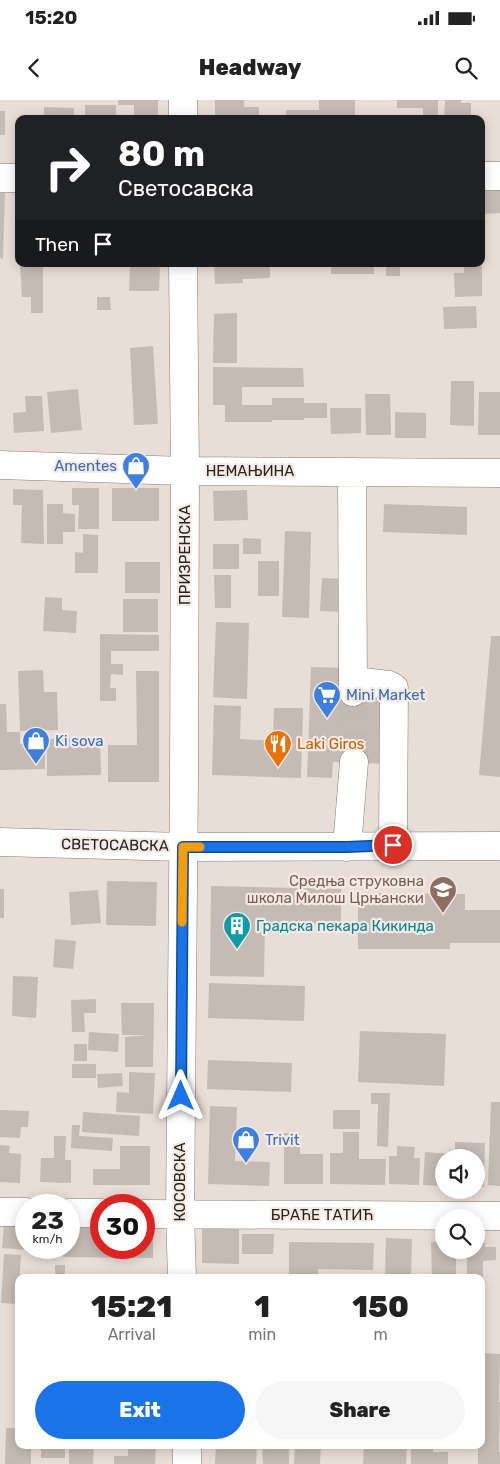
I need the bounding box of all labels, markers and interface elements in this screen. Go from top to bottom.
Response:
text: 15:20 [25,6,78,29]
icon: back [20,54,48,82]
text: Headway [199,54,301,81]
icon: search [452,54,480,82]
text: 80 m [118,133,205,175]
icon: right [35,135,100,200]
text: Светосавска [118,175,254,202]
icon: arrive [89,230,117,258]
text: Then [35,233,79,256]
shop icon: Amentes [121,451,151,490]
place label: Amentes [54,457,117,475]
street label: НЕМАЊИНА [206,462,294,480]
street label: ПРИЗРЕНСКА [176,505,194,605]
supermarket icon: Mini Market [312,680,342,719]
place label: Mini Market [346,686,426,704]
shop icon: Ki sova [21,726,51,765]
restaurant icon: Laki Giros [263,729,293,768]
place label: Ki sova [55,732,104,750]
place label: Laki Giros [297,735,365,753]
pin [372,824,414,866]
icon: arrive [379,831,407,859]
street label: СВЕТОСАВСКА [61,835,169,855]
place label: Средња струковна школа Милош Црњански [247,872,424,907]
school or university icon: Средња струковна школа Милош Црњански [428,875,458,914]
building icon: Градска пекара Кикинда [222,911,252,950]
place label: Градска пекара Кикинда [256,917,434,935]
position arrow [154,1069,206,1121]
shop icon: Trivit [231,1125,261,1164]
place label: Trivit [265,1131,300,1149]
street label: КОСОВСКА [171,1142,189,1222]
map controls [435,1149,485,1259]
button: sound [435,1149,485,1199]
speed limit sign: 30 [90,1194,155,1259]
text: 23 [31,1206,64,1235]
street label: БРАЋЕ ТАТИЋ [271,1206,373,1224]
button: search [435,1209,485,1259]
text: km/h [33,1232,62,1246]
text: 15:21 [91,1289,172,1325]
text: 1 [254,1289,270,1325]
text: 150 [352,1289,409,1325]
text: Arrival [108,1325,156,1344]
text: min [248,1325,276,1344]
text: m [373,1325,388,1344]
button: Exit [35,1381,245,1439]
button: Share [255,1381,465,1439]

